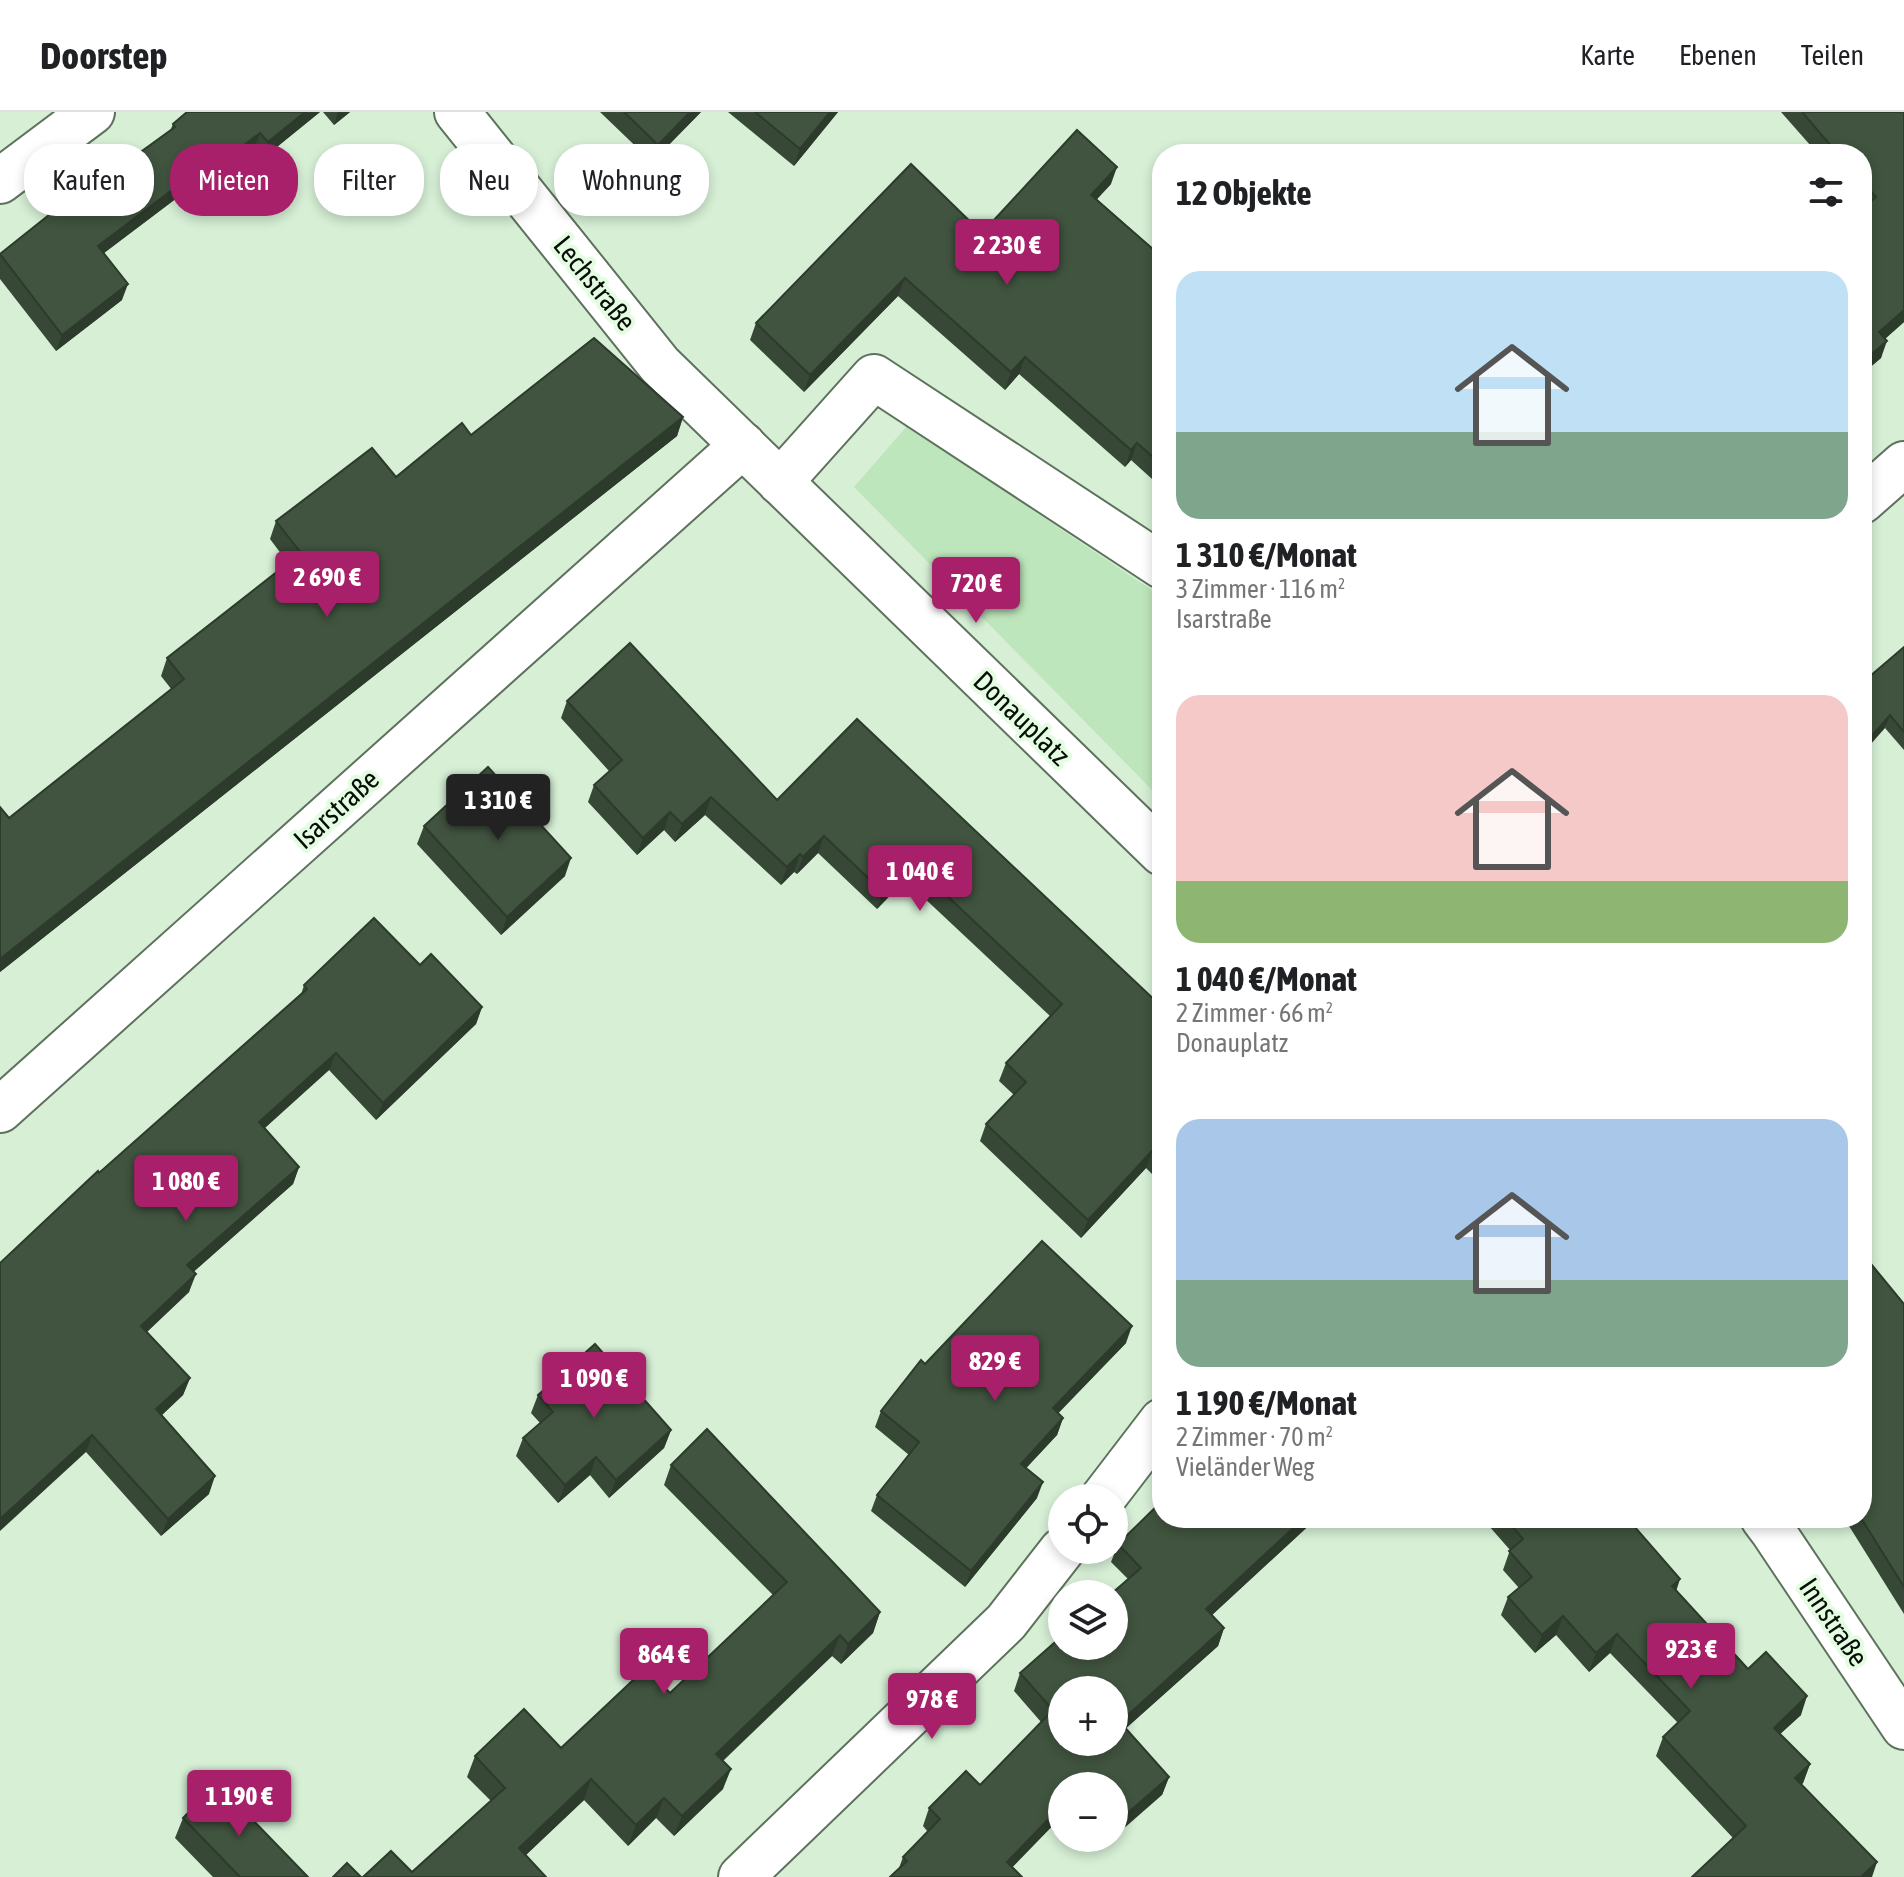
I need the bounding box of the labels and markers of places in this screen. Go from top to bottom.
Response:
pin: 2 230 € [933,219,1081,287]
pin: 2 690 € [253,551,401,619]
pin: 720 € [920,557,1032,625]
pin: 1 310 € [424,774,572,842]
pin: 1 040 € [846,845,994,913]
pin: 1 080 € [112,1155,260,1223]
pin: 829 € [939,1335,1051,1403]
pin: 1 090 € [520,1352,668,1420]
pin: 923 € [1635,1623,1747,1691]
pin: 864 € [608,1628,720,1696]
pin: 978 € [876,1673,988,1741]
pin: 1 190 € [165,1770,313,1838]

